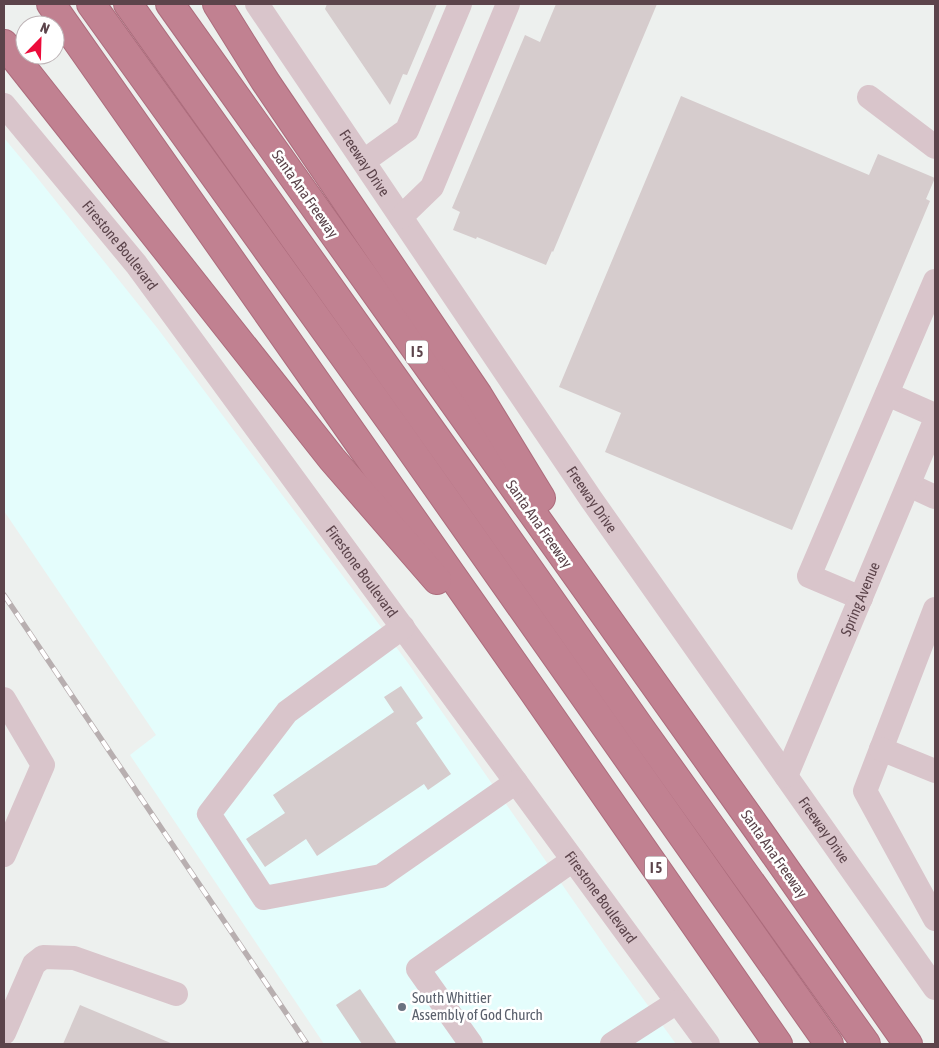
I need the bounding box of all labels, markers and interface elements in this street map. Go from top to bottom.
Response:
north arrow [15,15,65,65]
text: N [38,19,52,37]
street label: Freeway Drive [336,126,393,200]
street label: Santa Ana Freeway [269,147,342,241]
street label: Firestone Boulevard [79,197,161,293]
road number: I 5 [406,341,428,364]
street label: Freeway Drive [563,463,621,536]
street label: Santa Ana Freeway [503,477,576,571]
street label: Firestone Boulevard [323,522,401,621]
street label: Spring Avenue [837,559,883,638]
street label: Freeway Drive [795,794,854,866]
street label: Santa Ana Freeway [738,807,811,901]
street label: Firestone Boulevard [561,848,640,946]
road number: I 5 [645,856,667,880]
place label: South Whittier Assembly of God Church [412,989,543,1023]
marker: South Whittier Assembly of God Church [396,1001,408,1013]

